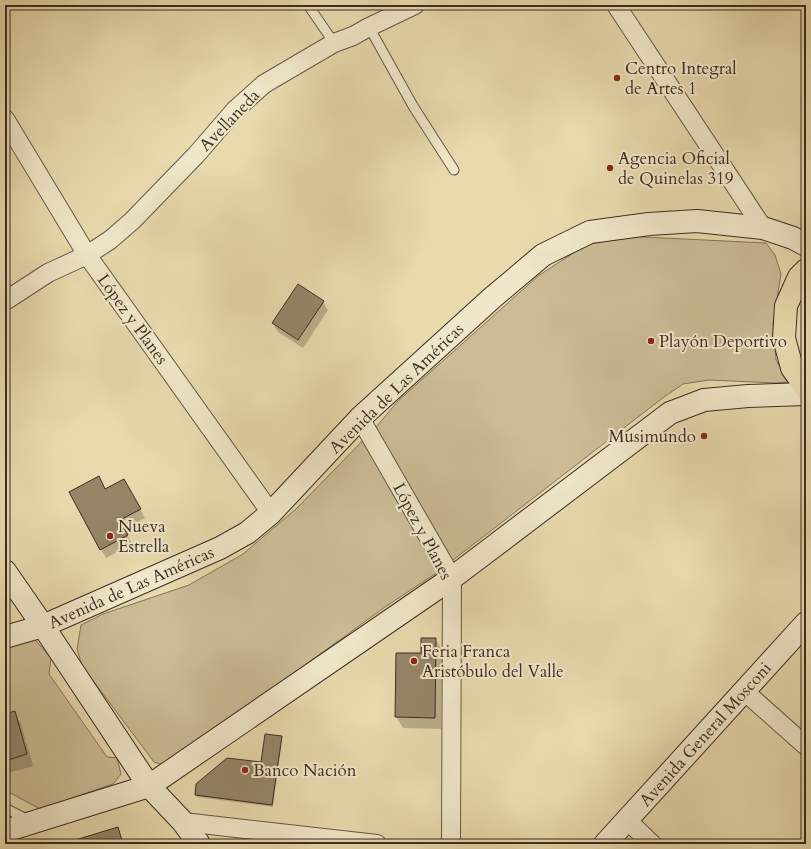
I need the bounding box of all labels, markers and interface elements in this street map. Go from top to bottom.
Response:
place label: Centro Integral de Artes 1 [625,57,737,100]
marker: Centro Integral de Artes 1 [612,73,622,83]
street label: Avellaneda [194,84,265,156]
place label: Agencia Oficial de Quinelas 319 [618,147,734,190]
marker: Agencia Oficial de Quinelas 319 [605,163,615,173]
street label: López y Planes [92,269,173,369]
street label: Avenida de Las Américas [324,318,469,459]
place label: Playón Deportivo [659,330,787,353]
marker: Playón Deportivo [646,336,656,346]
place label: Musimundo [609,425,696,448]
marker: Musimundo [699,431,709,441]
street label: López y Planes [387,479,458,584]
place label: Nueva Estrella [118,515,170,558]
marker: Nueva Estrella [105,531,115,541]
street label: Avenida de Las Américas [45,540,218,634]
place label: Feria Franca Aristóbulo del Valle [422,640,564,683]
marker: Feria Franca Aristóbulo del Valle [409,656,419,666]
street label: Avenida General Mosconi [634,657,777,812]
place label: Banco Nación [253,759,357,782]
marker: Banco Nación [240,765,250,775]

